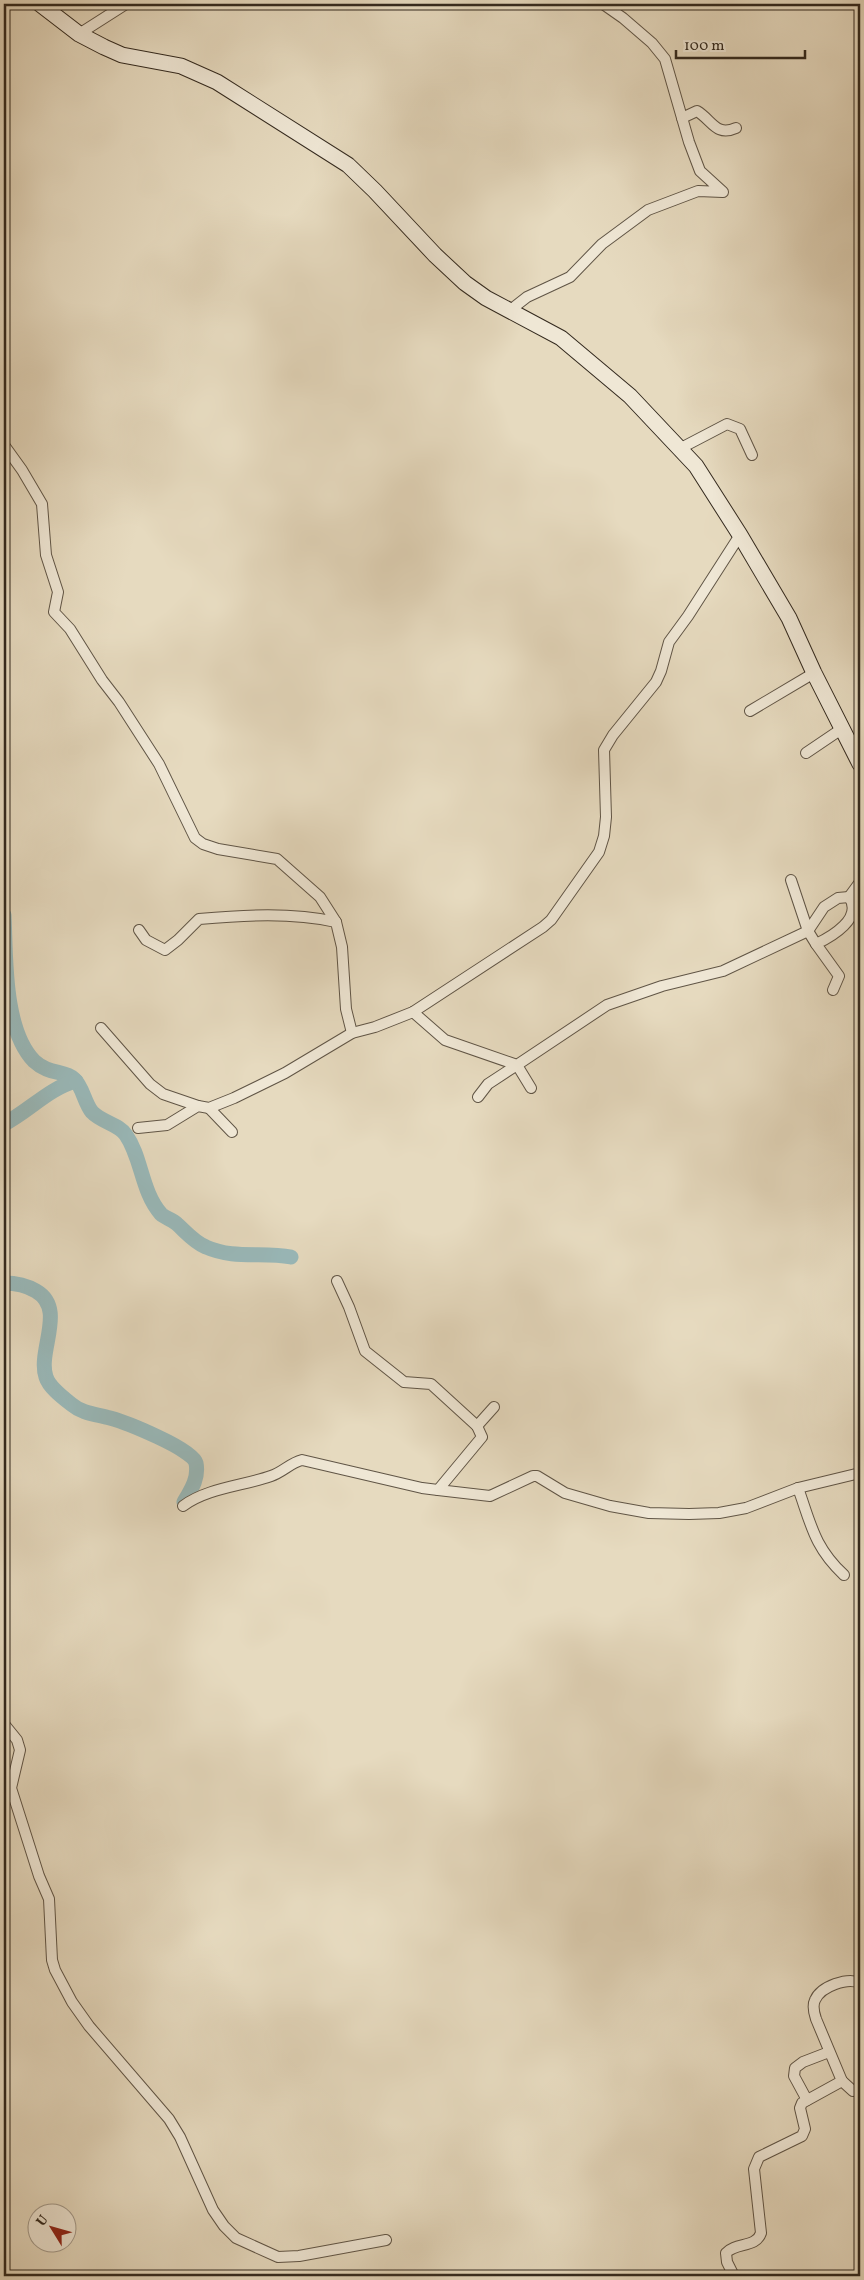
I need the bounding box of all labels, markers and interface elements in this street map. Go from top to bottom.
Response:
scale bar [676,28,805,60]
text: 100 m [684,36,724,57]
north arrow [28,2202,78,2252]
text: U [32,2211,54,2231]

